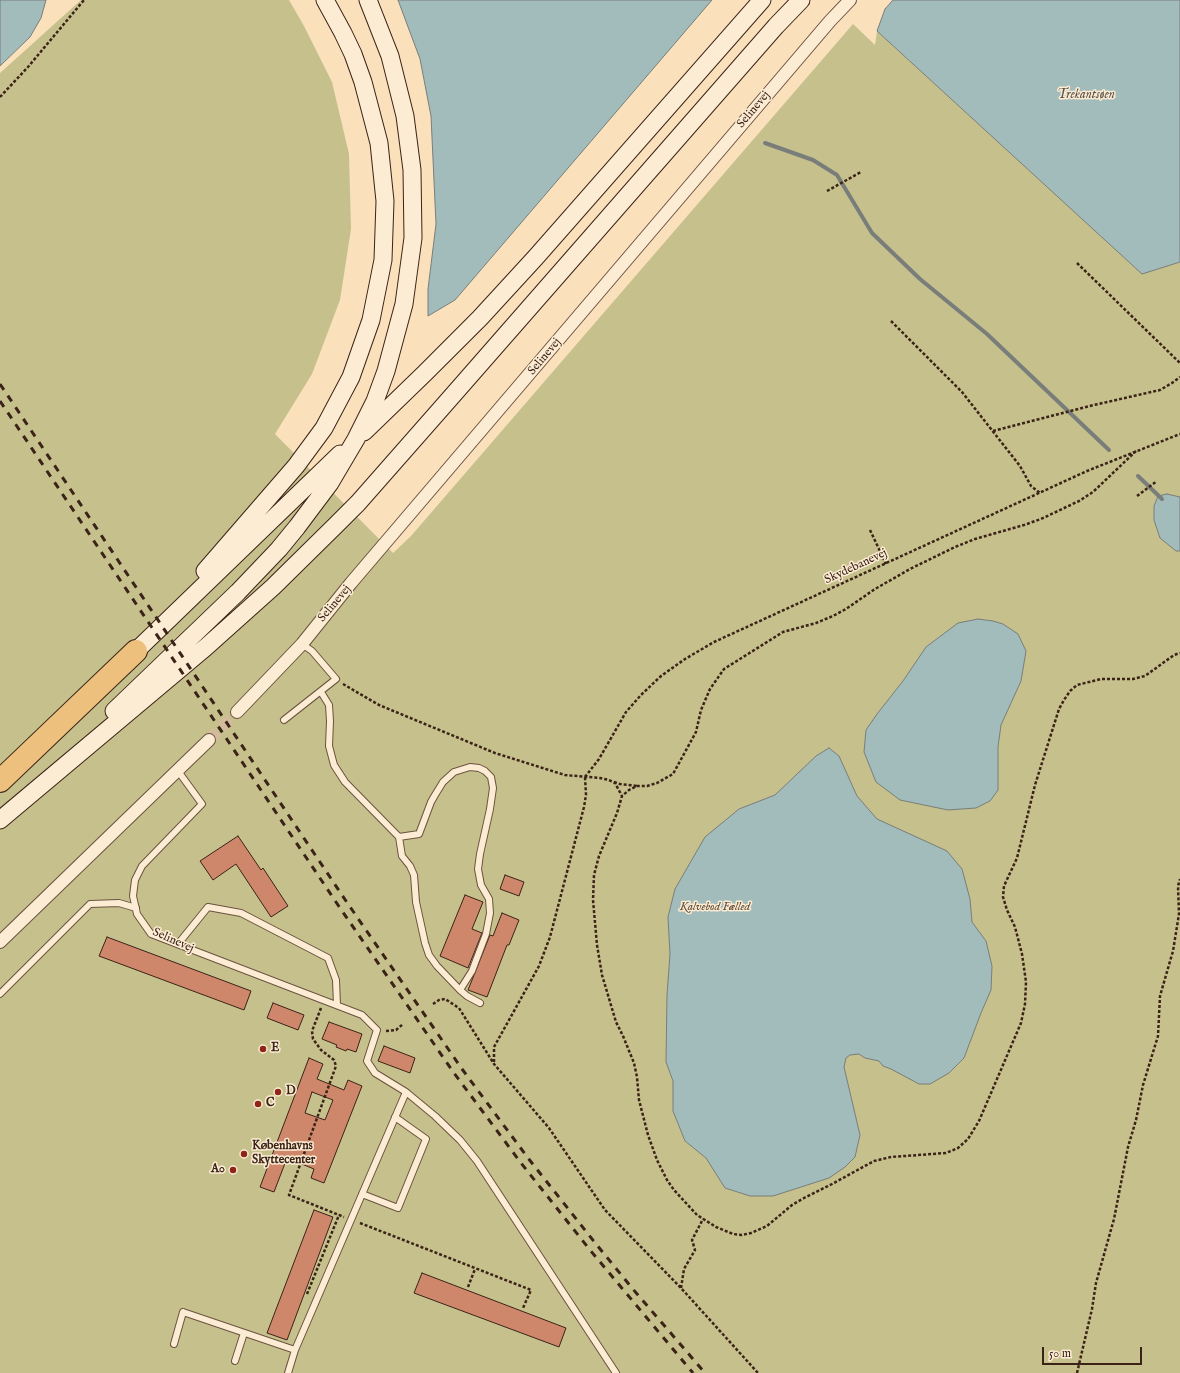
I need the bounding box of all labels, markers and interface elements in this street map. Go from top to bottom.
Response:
water label: Trekantsøen [1057,87,1115,103]
street label: Selinevej [734,89,774,131]
street label: Selinevej [525,336,565,378]
street label: Skydebanevej [822,546,890,588]
street label: Selinevej [315,583,355,625]
park label: Kalvebod Fælled [680,901,750,915]
street label: Selinevej [150,926,196,956]
place label: E [271,1042,279,1056]
marker: E [258,1044,268,1054]
place label: D [286,1085,296,1099]
marker: D [273,1087,283,1097]
place label: C [266,1097,275,1111]
marker: C [253,1099,263,1109]
place label: Københavns Skyttecenter [252,1140,315,1168]
marker: Københavns Skyttecenter [239,1149,249,1159]
place label: A0 [211,1163,225,1177]
marker: A0 [228,1165,238,1175]
scale bar [1044,1339,1144,1365]
text: 50 m [1049,1346,1071,1361]

